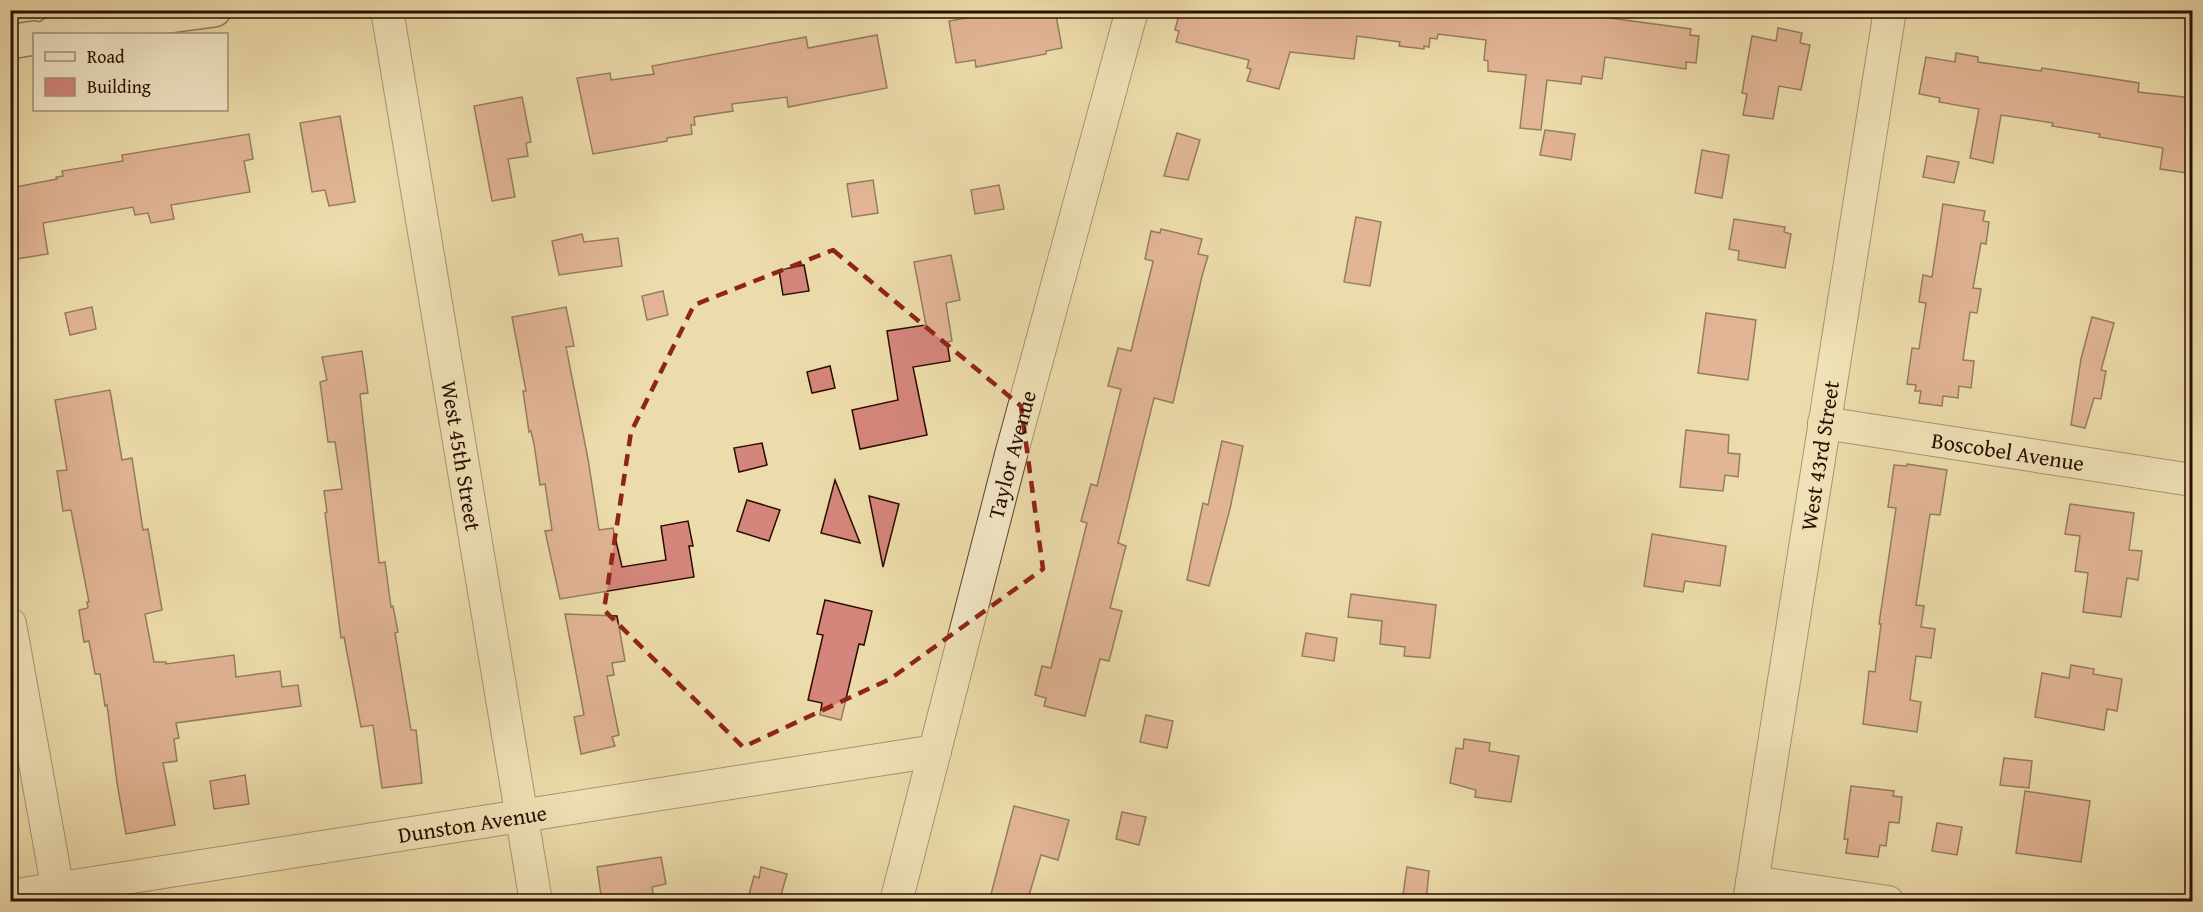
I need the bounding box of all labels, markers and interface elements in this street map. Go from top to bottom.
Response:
legend [33,33,228,111]
text: Road [87,43,125,70]
text: Building [87,73,151,100]
street label: West 43rd Street [1792,378,1847,533]
street label: West 45th Street [433,379,490,533]
street label: Taylor Avenue [979,387,1044,522]
street label: Boscobel Avenue [1929,424,2086,479]
street label: Dunston Avenue [396,796,549,851]

